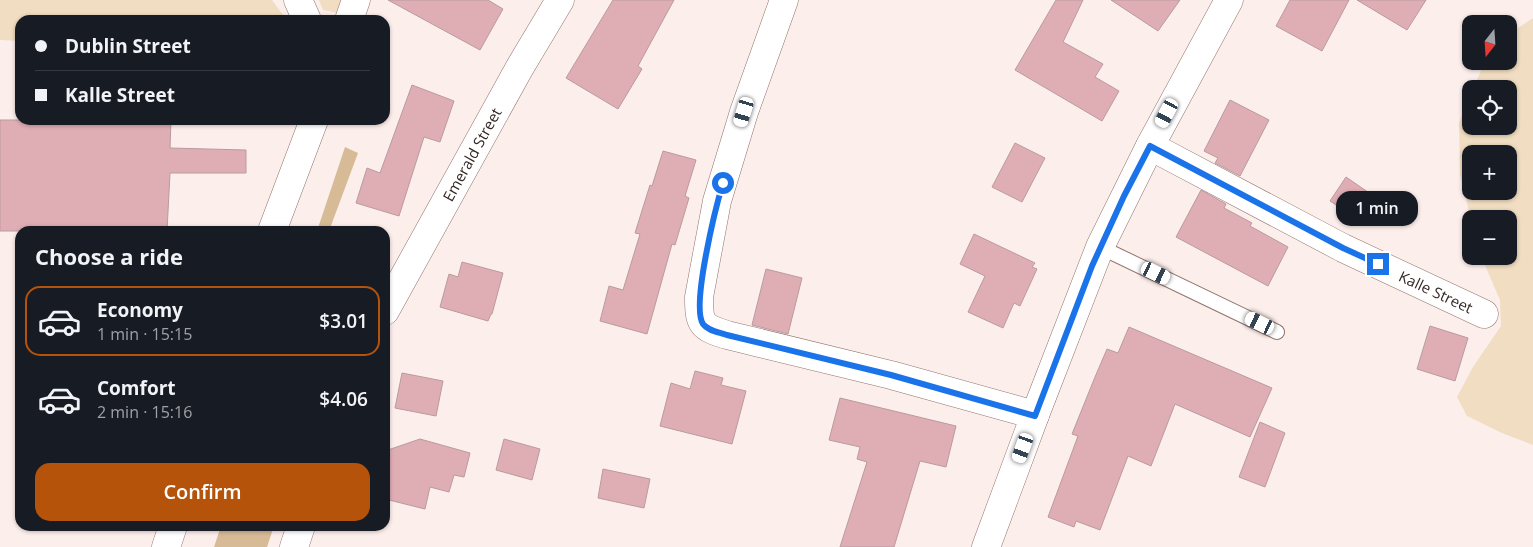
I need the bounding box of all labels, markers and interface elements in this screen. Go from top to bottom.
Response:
north arrow [1462,15,1518,70]
map controls [1462,15,1517,265]
text: Dublin Street [65,33,191,59]
button: locate [1462,80,1517,135]
text: Kalle Street [65,82,175,108]
car [732,95,755,129]
car [1153,96,1180,130]
street label: Emerald Street [438,104,506,205]
button: + [1462,145,1517,200]
route start [712,172,734,194]
callout: 1 min [1337,192,1419,226]
text: 1 min [1355,197,1399,219]
button: − [1462,210,1517,265]
text: Choose a ride [35,241,183,271]
route end [1367,253,1389,275]
car [1139,260,1172,286]
street label: Kalle Street [1396,266,1476,317]
text: Economy [97,297,183,323]
icon: car [37,299,82,344]
text: $3.01 [319,308,368,334]
car [1243,310,1276,336]
text: 1 min · 15:15 [97,323,192,345]
text: Comfort [97,375,176,401]
icon: car [37,377,82,422]
text: $4.06 [319,386,368,412]
text: 2 min · 15:16 [97,401,192,423]
car [1010,431,1035,465]
button: Confirm [35,463,370,521]

